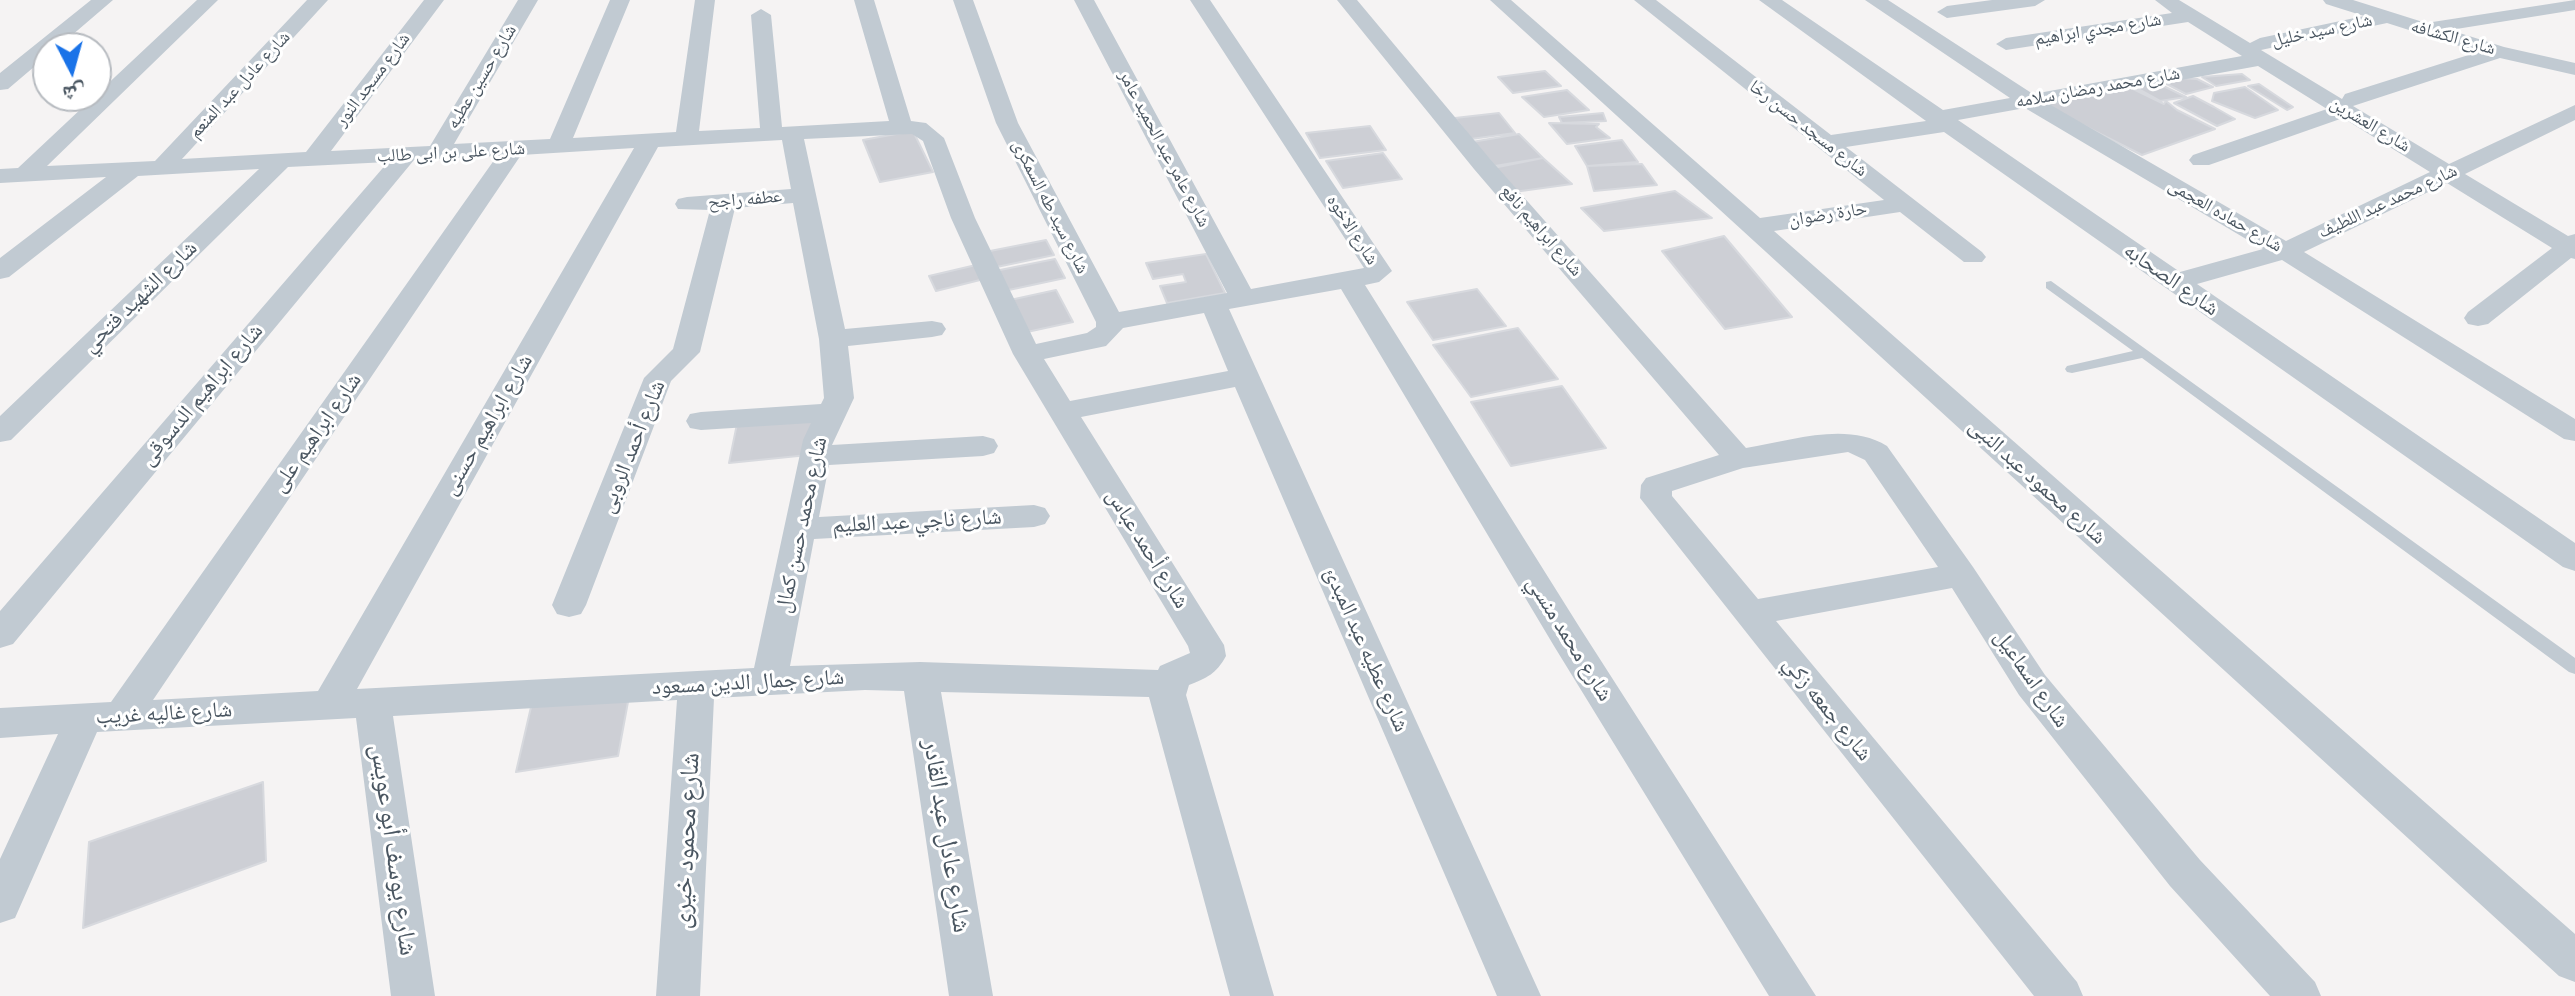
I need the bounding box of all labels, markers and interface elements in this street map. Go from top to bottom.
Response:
street label: شارع مجدي ابراهيم [2033,9,2163,51]
street label: شارع سيد خليل [2270,10,2374,52]
street label: شارع الكشافه [2408,16,2498,60]
street label: شارع حسين عطيه [442,21,522,133]
street label: شارع عادل عبد المنعم [185,27,295,143]
street label: شارع مسجد النور [331,29,415,131]
north arrow [32,32,112,112]
street label: شارع محمد رمضان سلامه [2014,63,2182,113]
street label: شارع عامر عبد الحميد عامر [1114,67,1214,231]
street label: شارع مسجد حسن رخا [1745,76,1871,182]
text: ش [61,78,87,110]
street label: شارع العشرين [2326,93,2414,157]
street label: شارع سيد طه السمكرى [1007,136,1093,278]
street label: شارع على بن ابى طالب [376,138,526,168]
street label: شارع محمد عبد اللطيف [2315,160,2461,244]
street label: شارع حماده العجمى [2164,175,2286,257]
street label: شارع ابراهيم نافع [1495,181,1587,281]
street label: عطفه راجح [707,186,783,214]
street label: شارع الاخوه [1321,191,1383,269]
street label: حارة رضوان [1787,198,1869,232]
street label: شارع الشهيد فتحي [77,235,203,359]
street label: شارع الصحابه [2118,238,2224,322]
street label: شارع ابراهيم الدسوقى [135,319,269,471]
street label: شارع ابراهيم حسنى [437,350,539,500]
street label: شارع ابراهيم على [266,368,368,498]
street label: شارع أحمد الروبى [594,377,672,517]
street label: شارع محمود عبد النبى [1963,413,2111,551]
street label: شارع محمد حسن كمال [770,435,834,615]
street label: شارع أحمد عباس [1100,484,1194,614]
street label: شارع ناجي عبد العليم [832,504,1002,540]
street label: شارع عطيه عبد المبدئ [1318,564,1414,736]
street label: شارع محمد منسي [1520,572,1618,706]
street label: شارع اسماعيل [1988,625,2074,733]
street label: شارع جمعه زكي [1777,651,1877,767]
street label: شارع جمال الدين مسعود [651,665,845,701]
street label: شارع غاليه غريب [95,697,233,731]
street label: شارع عادل عبد القادر [915,737,977,935]
street label: شارع يوسف أبو عويس [363,742,423,958]
street label: شارع محمود خيرى [667,752,707,930]

